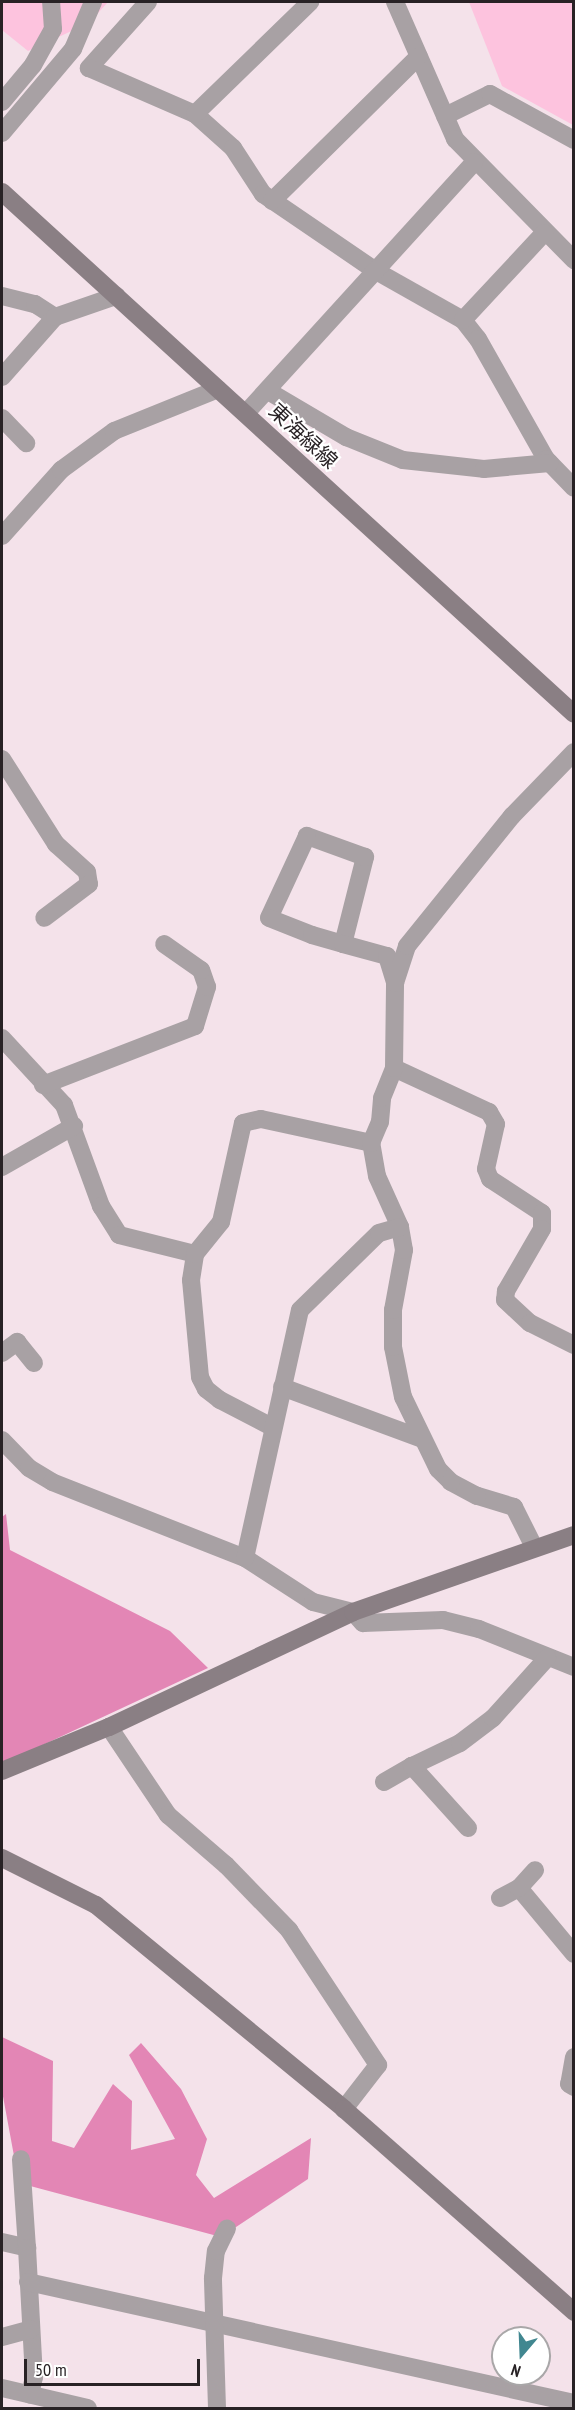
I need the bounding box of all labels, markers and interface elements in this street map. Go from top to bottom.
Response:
street label: 東海緑線 [264,398,342,474]
north arrow [491,2326,551,2386]
scale bar [27,2347,202,2385]
text: 50 m [35,2358,67,2381]
text: N [508,2360,523,2382]

